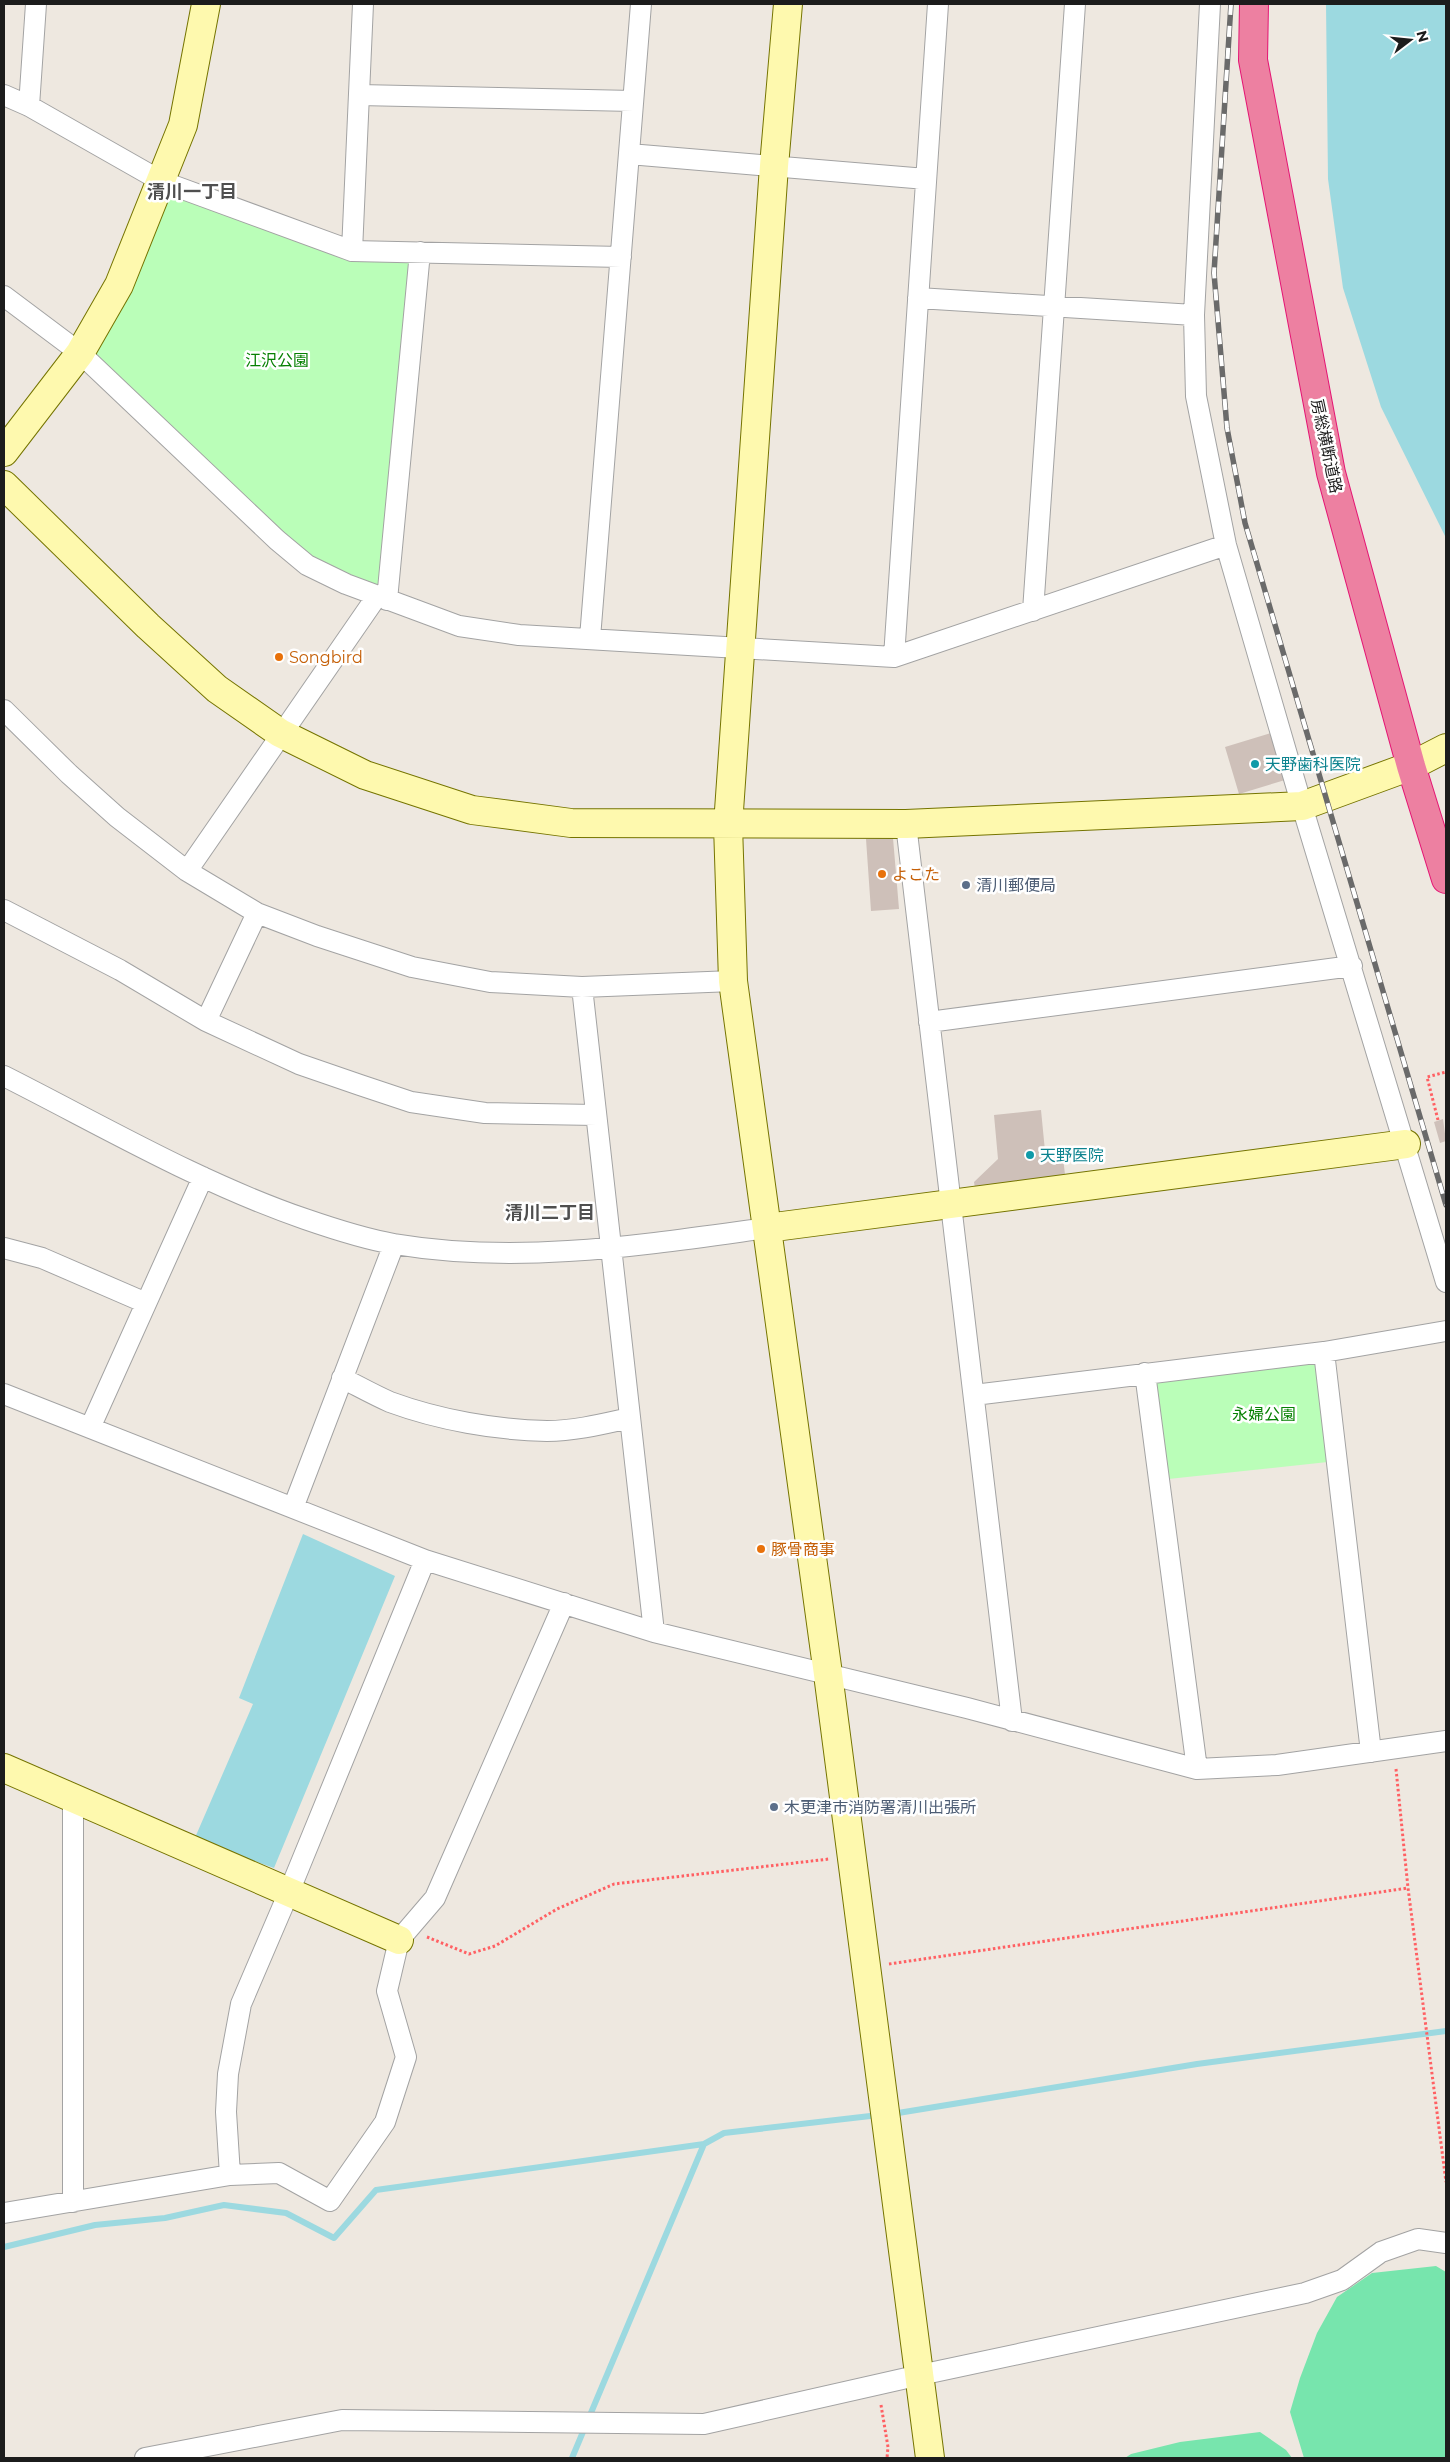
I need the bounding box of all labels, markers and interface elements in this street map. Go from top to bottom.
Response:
north arrow [1385,15,1435,65]
text: N [1412,28,1433,44]
district label: 清川一丁目 [147,181,237,203]
park label: 江沢公園 [245,351,309,370]
street label: 房総横断道路 [1307,397,1346,495]
place label: Songbird [289,648,363,667]
marker: Songbird [273,651,285,663]
place label: 天野歯科医院 [1265,755,1361,774]
marker: 天野歯科医院 [1249,758,1261,770]
place label: よこた [892,865,940,884]
marker: よこた [876,868,888,880]
place label: 清川郵便局 [976,876,1056,895]
marker: 清川郵便局 [960,879,972,891]
place label: 天野医院 [1040,1146,1104,1165]
marker: 天野医院 [1024,1149,1036,1161]
district label: 清川二丁目 [505,1202,595,1224]
park label: 永婦公園 [1232,1405,1296,1424]
place label: 豚骨商事 [771,1540,835,1559]
marker: 豚骨商事 [755,1543,767,1555]
place label: 木更津市消防署清川出張所 [784,1798,976,1817]
marker: 木更津市消防署清川出張所 [768,1801,780,1813]

